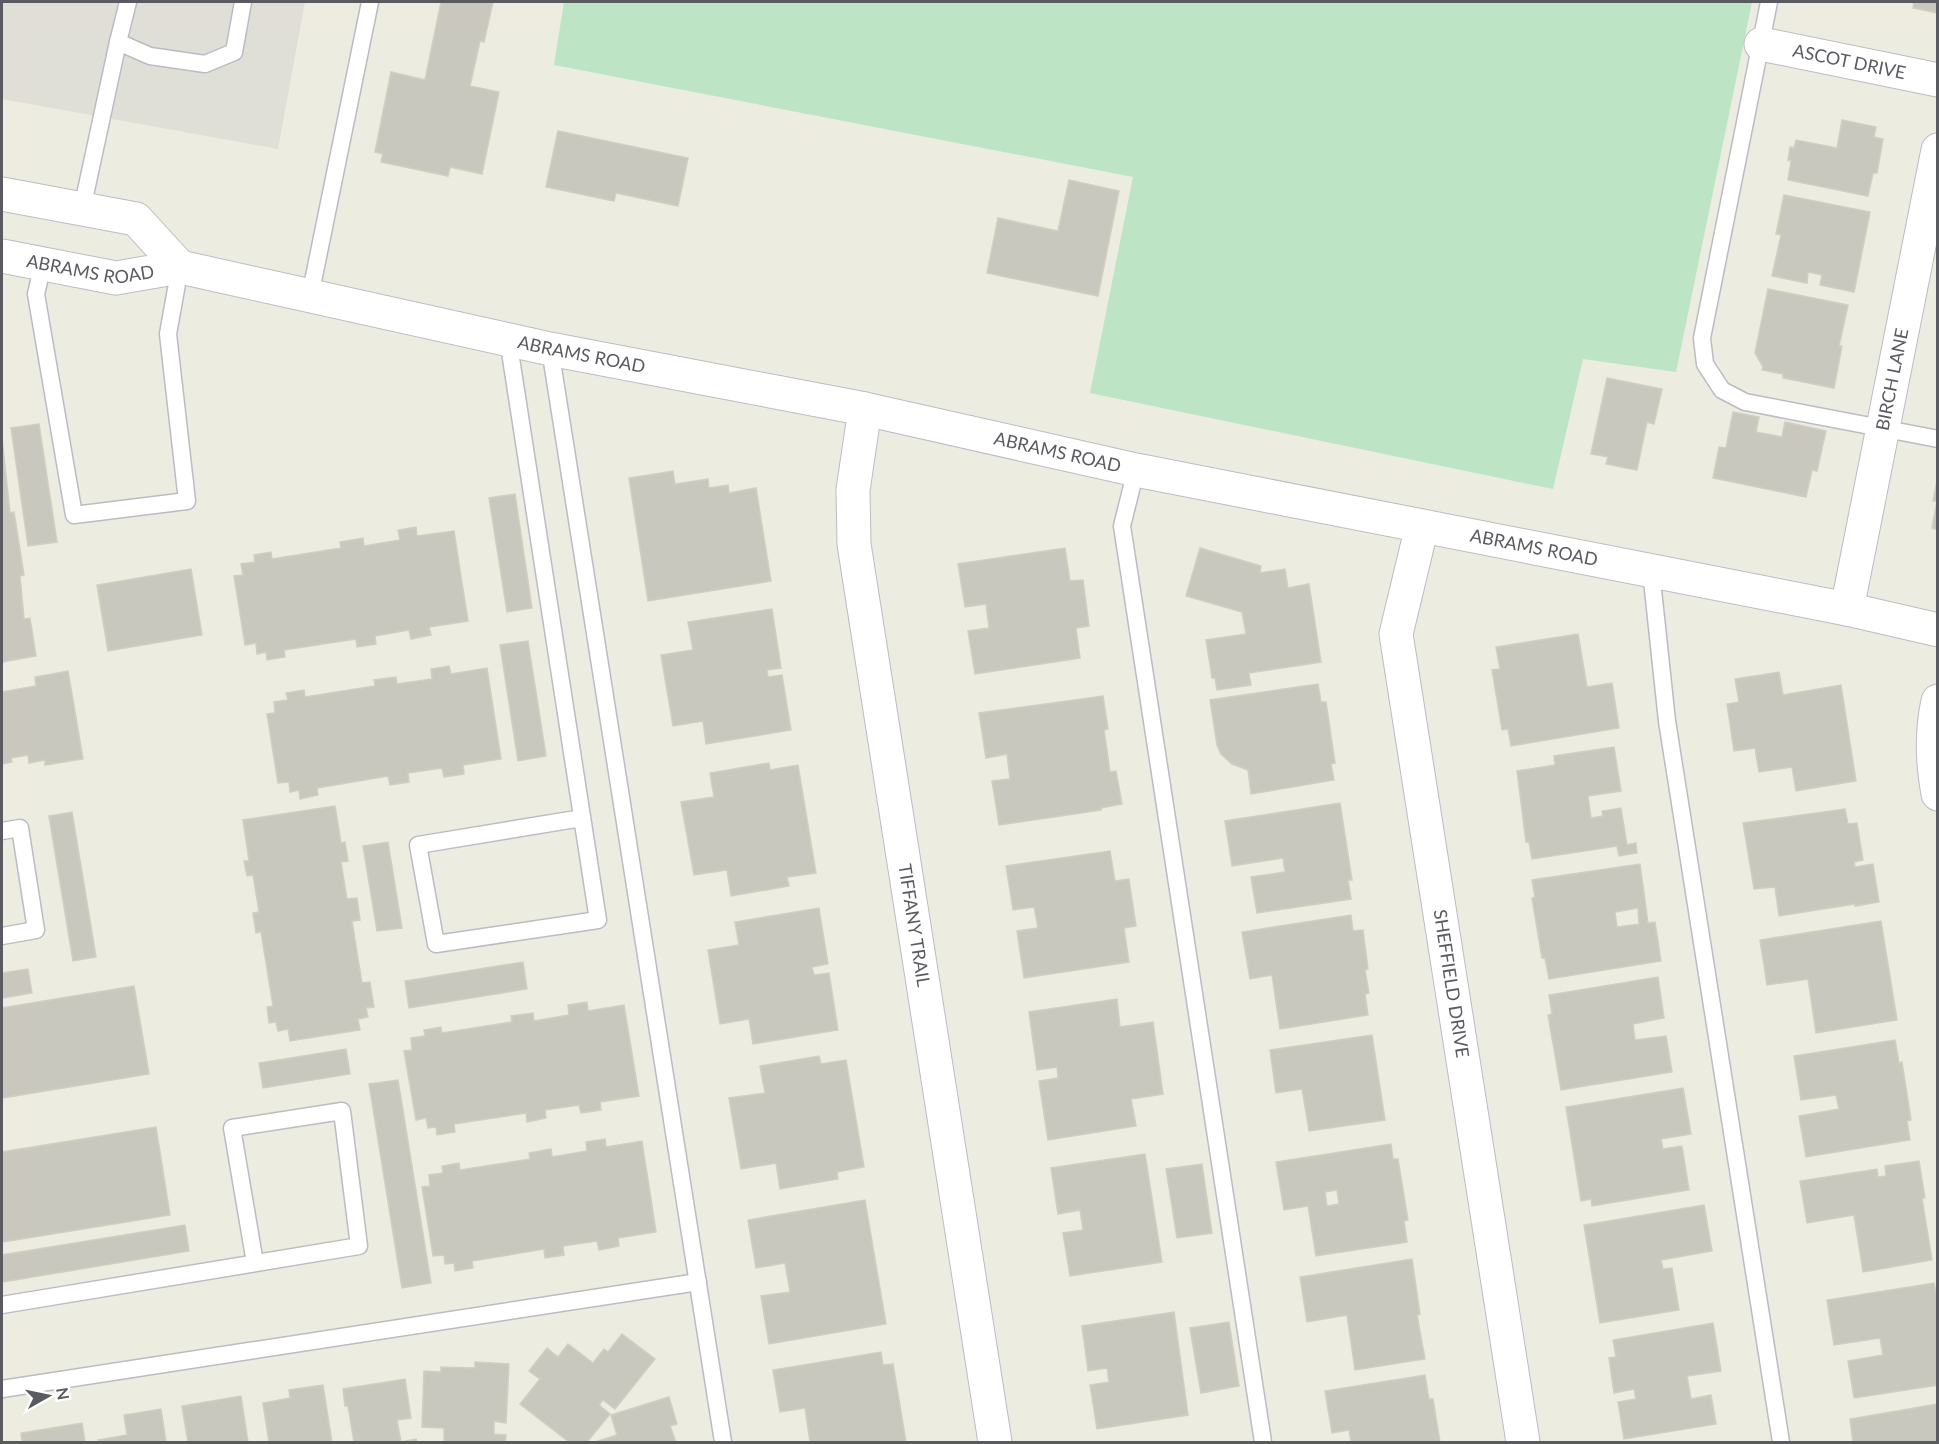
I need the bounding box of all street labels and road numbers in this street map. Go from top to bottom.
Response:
street label: ASCOT DRIVE [1791,39,1908,83]
street label: ABRAMS ROAD [25,249,156,288]
street label: BIRCH LANE [1871,326,1912,432]
street label: ABRAMS ROAD [516,330,647,377]
street label: ABRAMS ROAD [992,426,1123,476]
street label: ABRAMS ROAD [1469,524,1600,570]
street label: TIFFANY TRAIL [894,862,935,988]
street label: SHEFFIELD DRIVE [1429,908,1474,1059]

